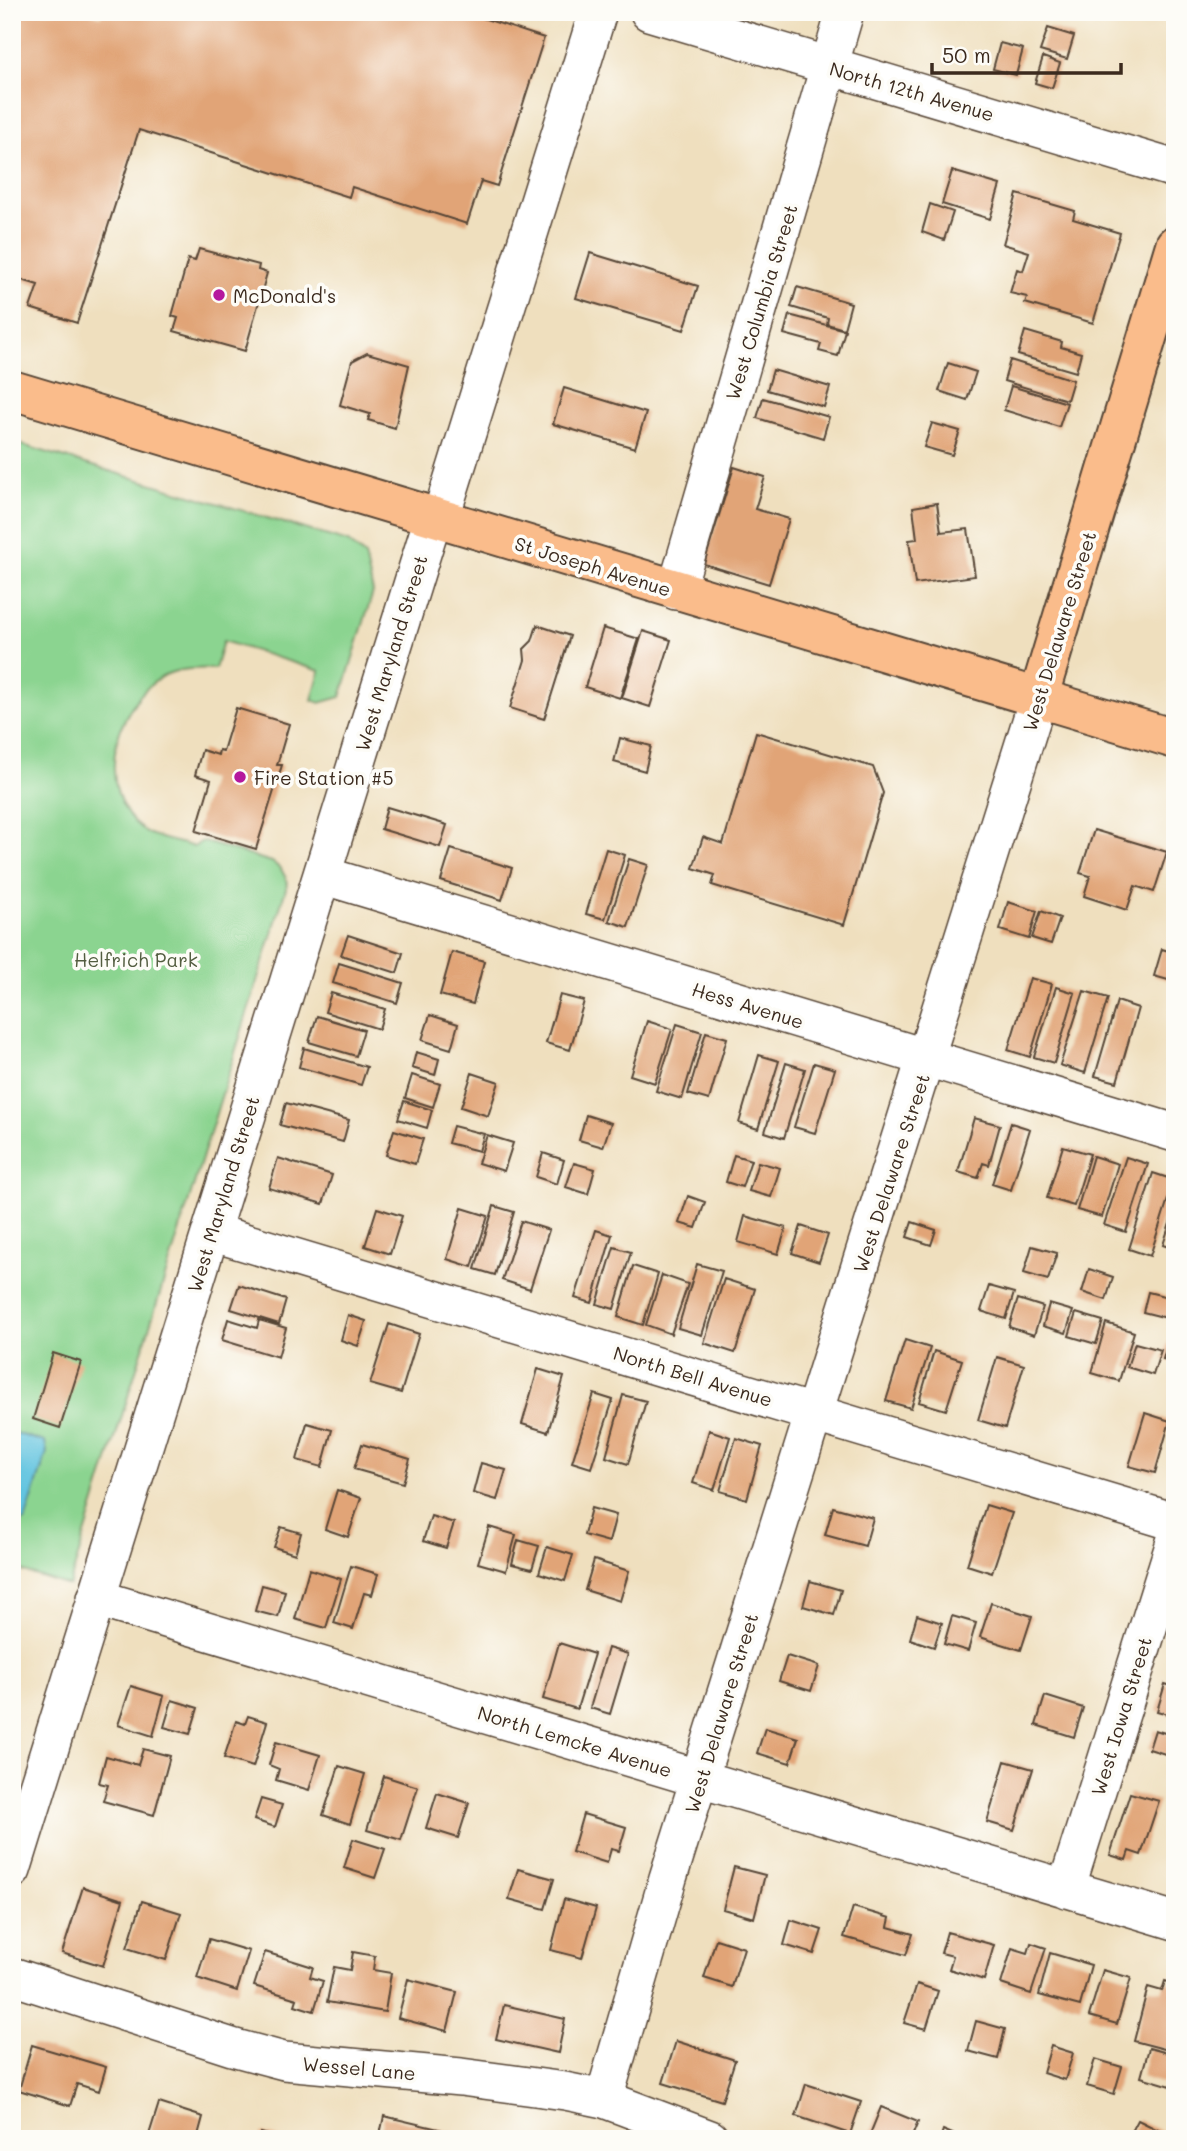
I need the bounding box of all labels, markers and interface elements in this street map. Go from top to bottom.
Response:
scale bar [932,32,1120,76]
text: 50 m [942,41,991,68]
street label: North 12th Avenue [827,56,997,126]
street label: West Columbia Street [719,201,803,403]
place label: McDonald's [233,283,336,308]
marker: McDonald's [211,287,227,303]
street label: West Delaware Street [1017,528,1101,734]
street label: St Joseph Avenue [512,530,674,602]
street label: West Maryland Street [349,552,433,754]
place label: Fire Station #5 [254,765,394,790]
marker: Fire Station #5 [232,769,248,785]
park label: Helfrich Park [74,947,198,972]
street label: Hess Avenue [689,976,807,1034]
street label: West Delaware Street [847,1070,935,1276]
street label: West Maryland Street [181,1093,265,1295]
street label: North Bell Avenue [610,1340,776,1412]
street label: West Delaware Street [679,1610,763,1816]
street label: West Iowa Street [1085,1634,1157,1798]
street label: North Lemcke Avenue [475,1700,675,1782]
street label: Wessel Lane [301,2051,417,2085]

